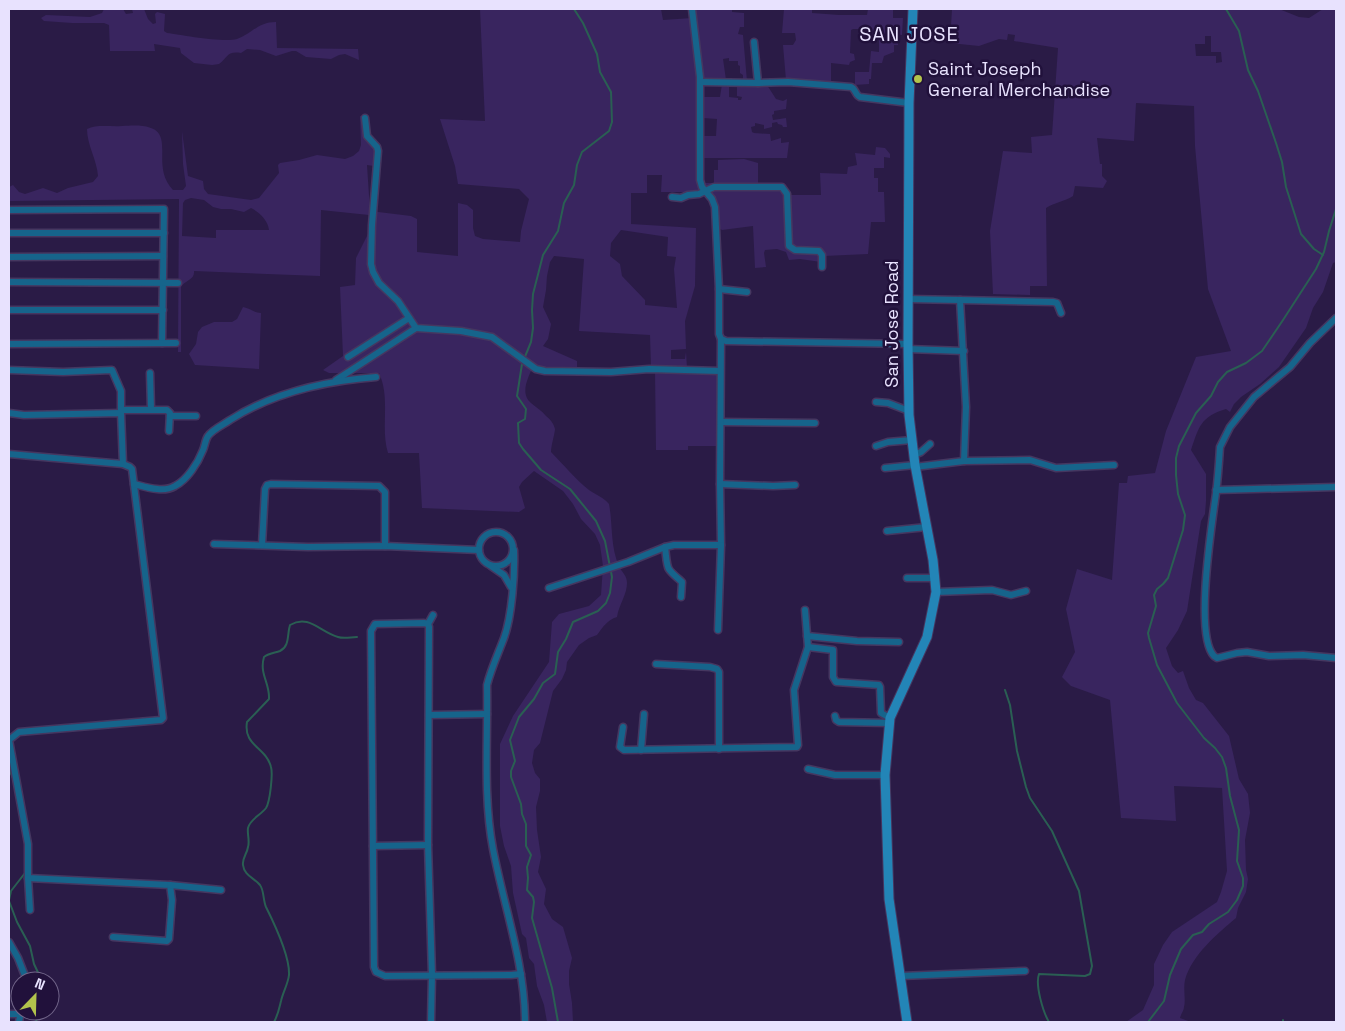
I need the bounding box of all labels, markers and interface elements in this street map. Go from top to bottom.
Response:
district label: SAN JOSE [859,21,959,47]
place label: Saint Joseph General Merchandise [928,57,1110,101]
marker: Saint Joseph General Merchandise [912,73,924,85]
street label: San Jose Road [880,260,903,388]
north arrow [10,971,60,1021]
text: N [32,974,48,994]

